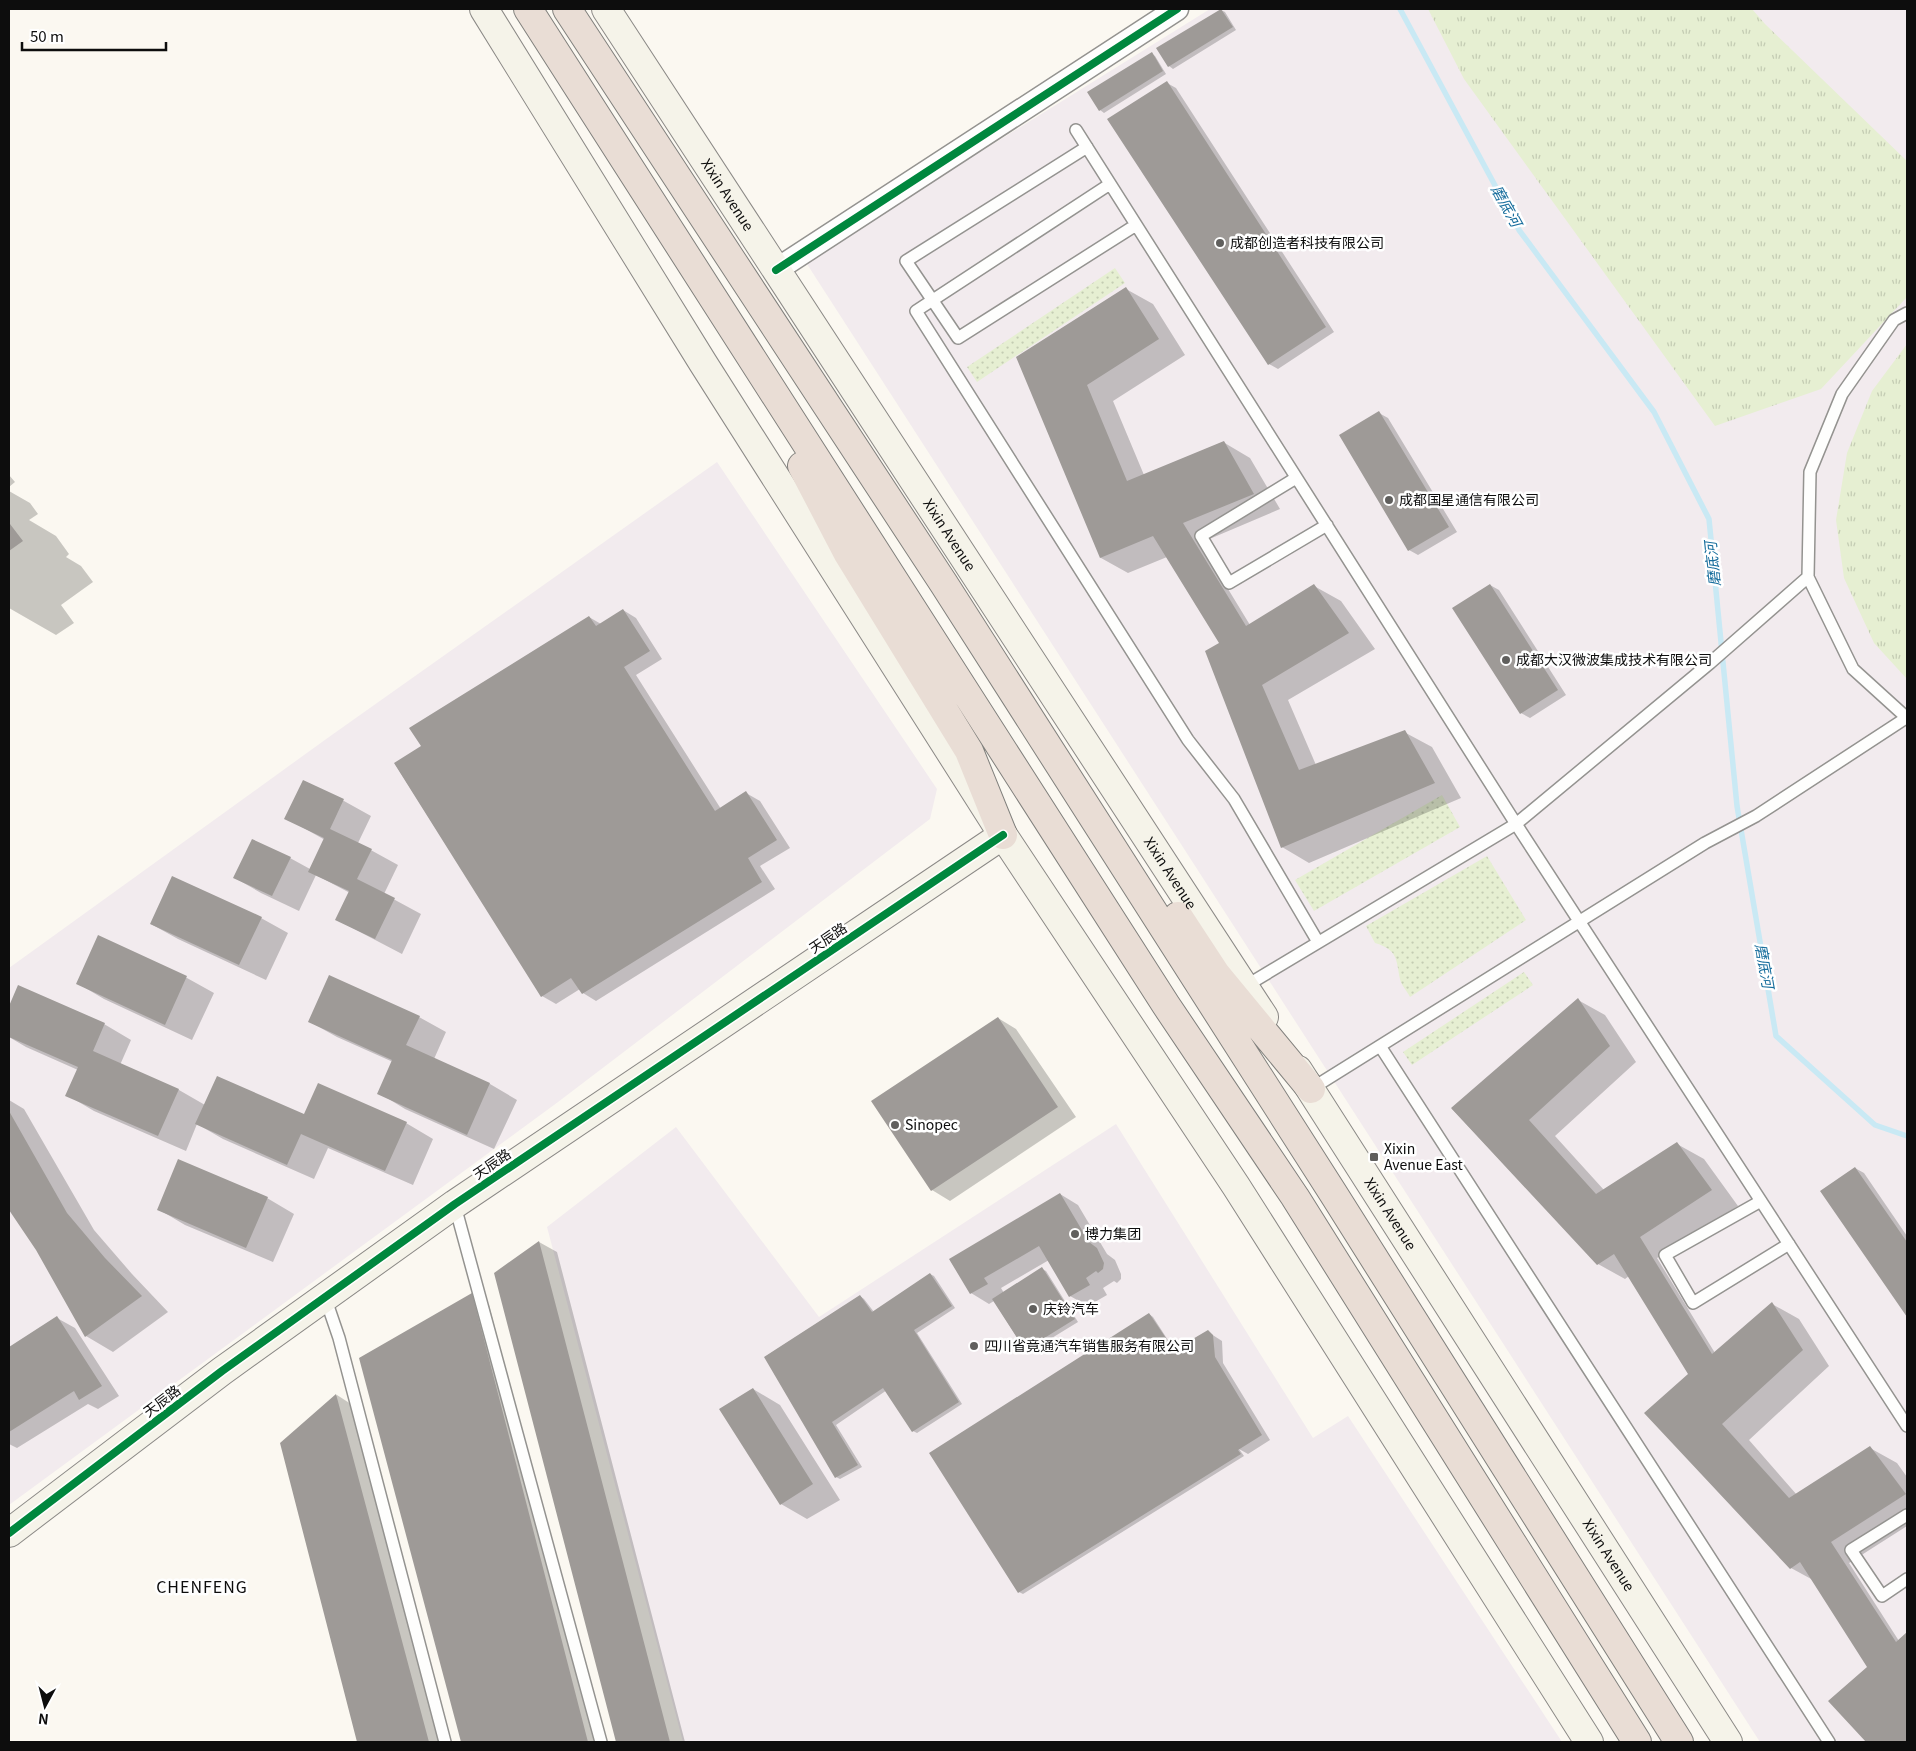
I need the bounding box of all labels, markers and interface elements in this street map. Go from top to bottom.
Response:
scale bar [22,20,166,52]
text: 50 m [30,25,64,46]
street label: Xixin Avenue [697,154,759,235]
water label: 磨底河 [1487,180,1529,233]
place label: 成都创造者科技有限公司 [1230,232,1384,252]
marker: 成都创造者科技有限公司 [1214,237,1226,249]
place label: 成都国星通信有限公司 [1399,489,1539,509]
street label: Xixin Avenue [919,494,981,575]
marker: 成都国星通信有限公司 [1383,494,1395,506]
water label: 磨底河 [1698,538,1724,588]
place label: 成都大汉微波集成技术有限公司 [1516,649,1712,669]
marker: 成都大汉微波集成技术有限公司 [1500,654,1512,666]
street label: Xixin Avenue [1140,833,1202,913]
street label: 天辰路 [804,917,850,957]
water label: 磨底河 [1751,942,1780,993]
place label: Sinopec [905,1114,958,1134]
marker: Sinopec [889,1119,901,1131]
place label: Xixin Avenue East [1384,1138,1464,1174]
street label: 天辰路 [468,1143,514,1183]
marker: Xixin Avenue East [1368,1151,1380,1163]
street label: Xixin Avenue [1360,1173,1422,1254]
place label: 博力集团 [1085,1223,1141,1243]
marker: 博力集团 [1069,1228,1081,1240]
place label: 庆铃汽车 [1043,1298,1099,1318]
marker: 庆铃汽车 [1027,1303,1039,1315]
place label: 四川省竟通汽车销售服务有限公司 [984,1335,1194,1355]
marker: 四川省竟通汽车销售服务有限公司 [968,1340,980,1352]
street label: 天辰路 [139,1380,184,1421]
street label: Xixin Avenue [1579,1514,1640,1595]
district label: CHENFENG [156,1574,248,1598]
north arrow [20,1681,70,1731]
text: N [37,1709,50,1730]

